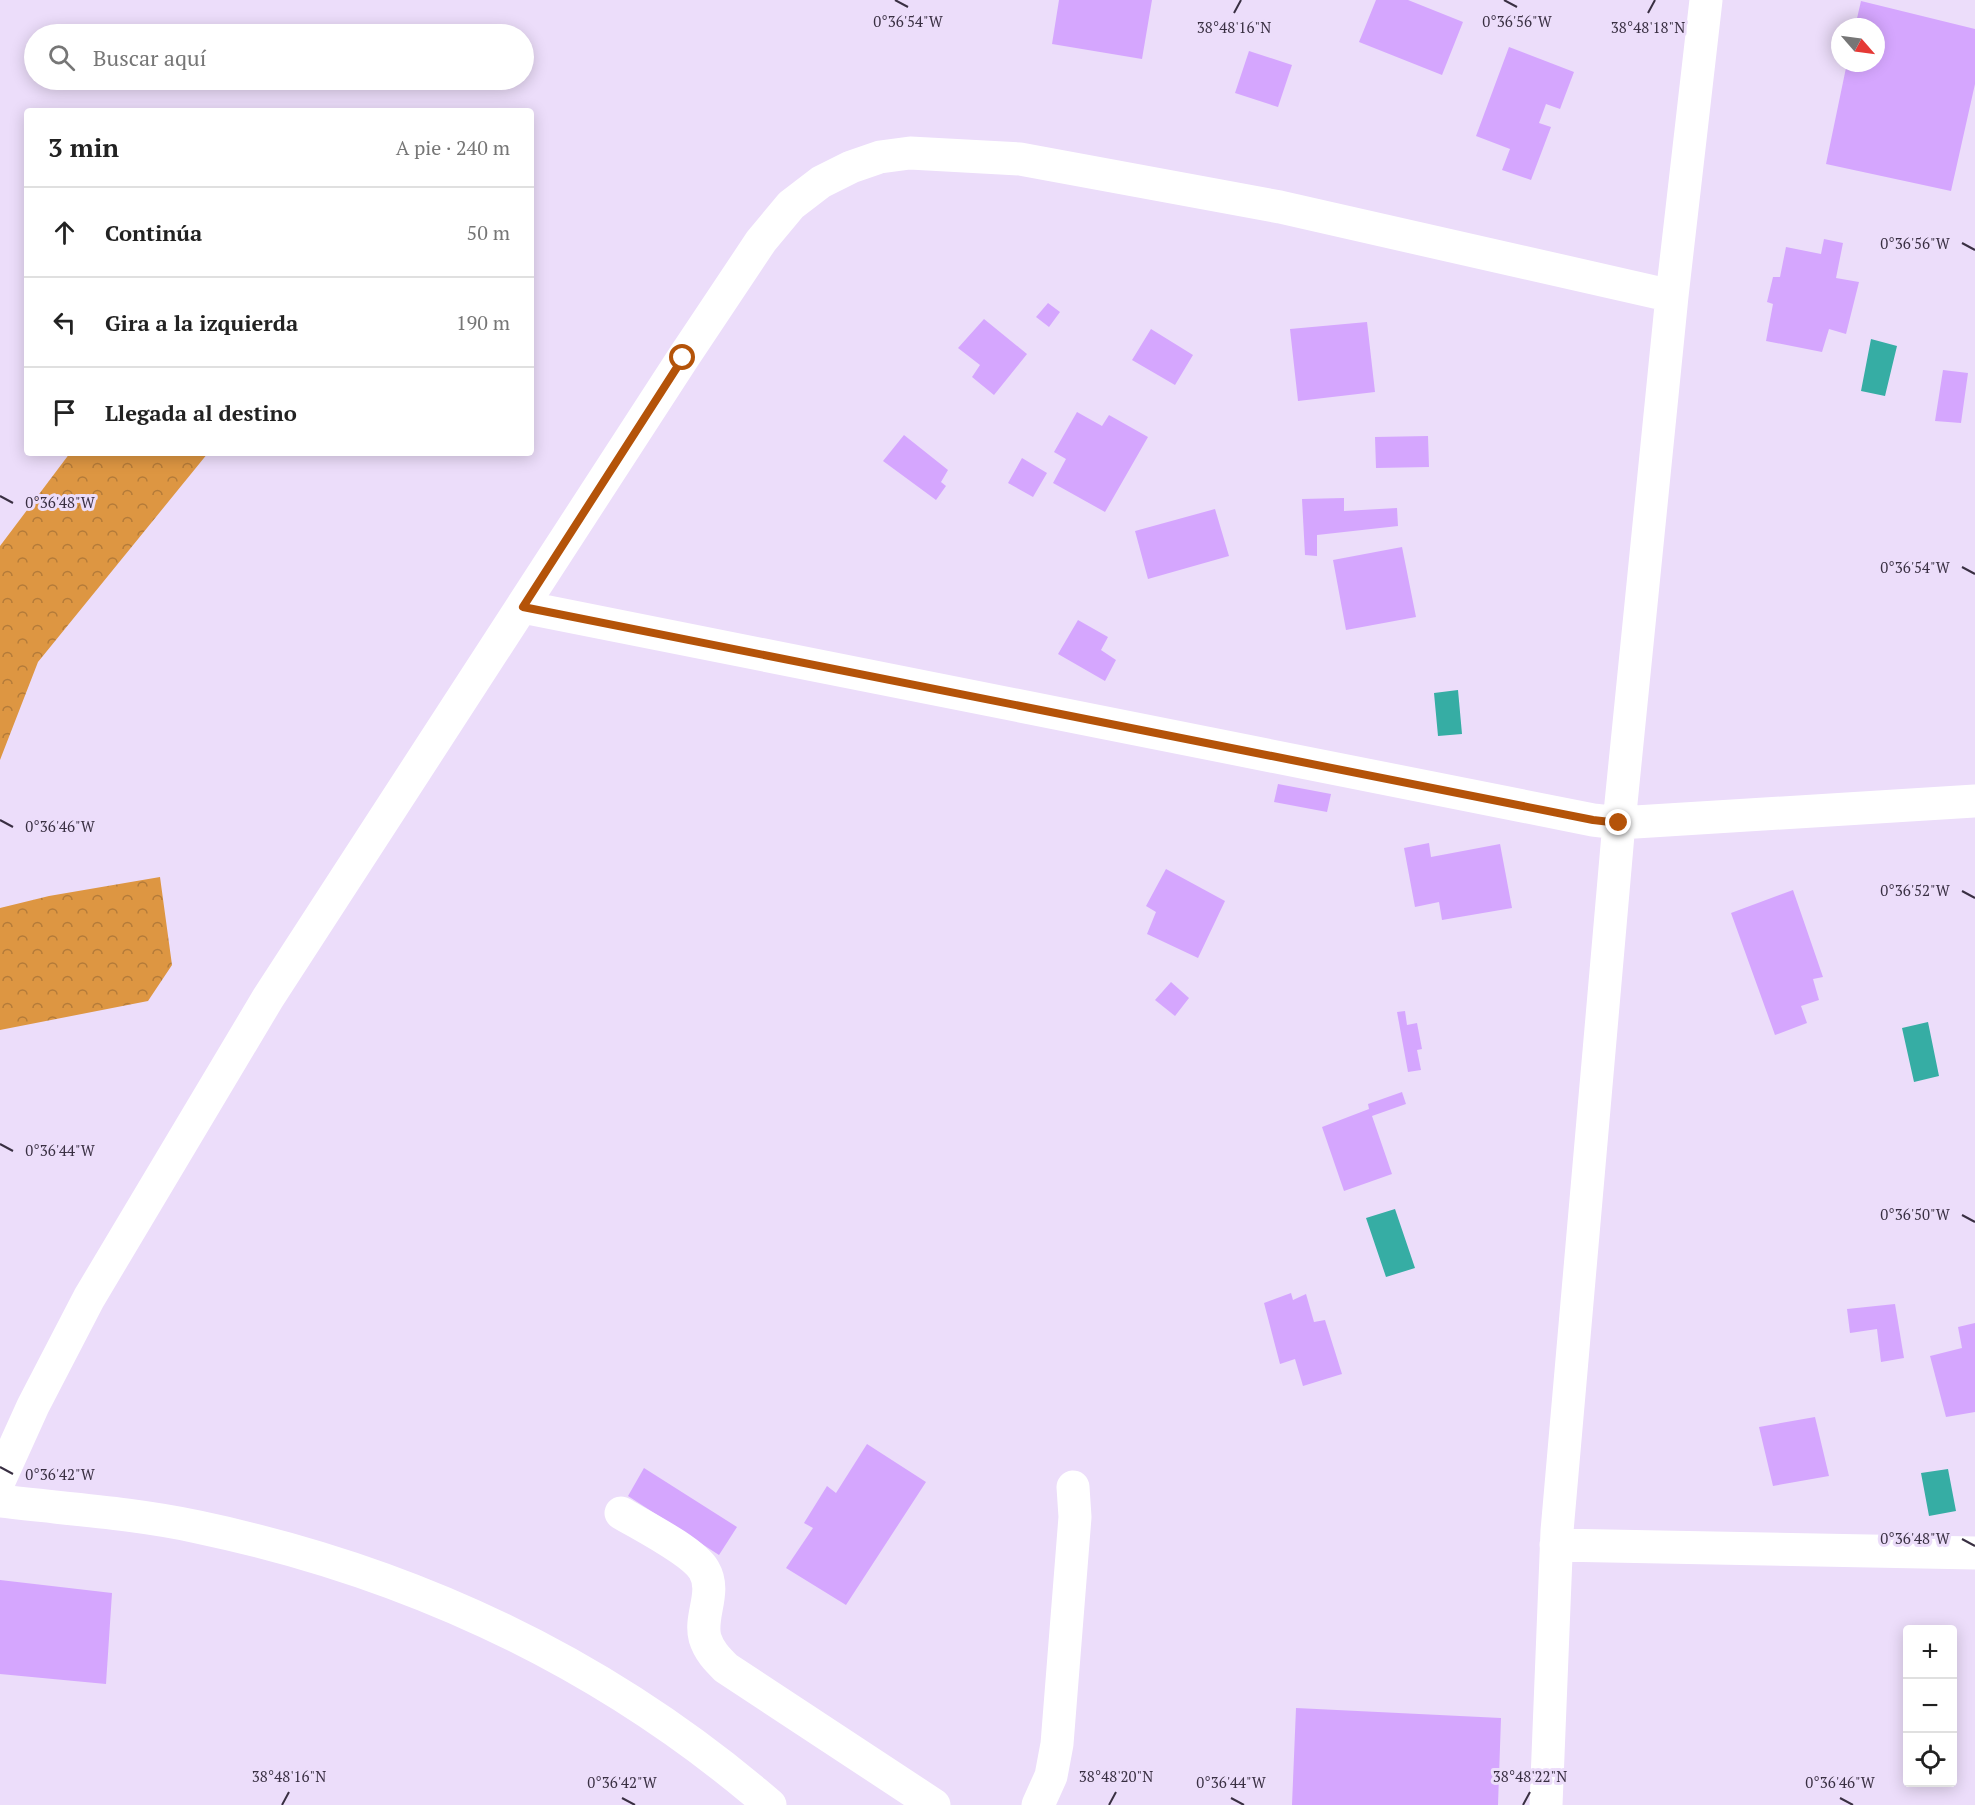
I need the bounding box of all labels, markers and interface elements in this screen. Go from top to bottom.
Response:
text: 0°36'54"W [873,11,944,31]
text: 0°36'56"W [1482,11,1553,31]
text: 38°48'16"N [1197,17,1271,37]
text: 38°48'18"N [1611,17,1685,37]
north arrow [1831,18,1885,72]
search box [24,24,534,90]
icon: search [45,41,78,74]
text: Buscar aquí [93,43,206,72]
text: 3 min [48,130,119,164]
text: A pie · 240 m [396,134,510,161]
icon: ahead [48,216,81,249]
text: Continúa [105,218,202,247]
text: 50 m [467,219,510,246]
text: 0°36'56"W [1880,233,1951,253]
icon: left [48,306,81,339]
text: Gira a la izquierda [105,308,298,337]
text: 190 m [456,309,510,336]
route start [669,344,695,370]
icon: arrive [48,396,81,429]
text: Llegada al destino [105,398,297,427]
text: 0°36'48"W [25,492,96,512]
text: 0°36'54"W [1880,557,1951,577]
route end [1605,809,1631,835]
text: 0°36'46"W [25,816,96,836]
text: 0°36'52"W [1880,880,1951,900]
text: 0°36'44"W [25,1140,96,1160]
text: 0°36'50"W [1880,1204,1951,1224]
text: 0°36'42"W [25,1464,96,1484]
text: 0°36'48"W [1880,1528,1951,1548]
map controls [1903,1625,1957,1787]
button: + [1903,1625,1957,1679]
button: − [1903,1679,1957,1733]
button: locate [1903,1733,1957,1787]
text: 38°48'16"N [252,1766,326,1786]
text: 38°48'20"N [1079,1766,1153,1786]
text: 38°48'22"N [1493,1766,1567,1786]
text: 0°36'42"W [587,1772,658,1792]
text: 0°36'44"W [1196,1772,1267,1792]
text: 0°36'46"W [1805,1772,1876,1792]

